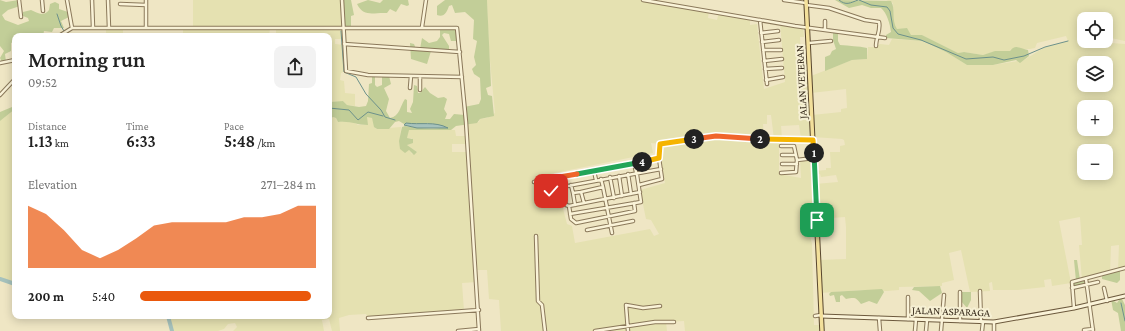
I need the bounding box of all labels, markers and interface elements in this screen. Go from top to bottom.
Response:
map controls [1077,12,1113,180]
button: locate [1077,12,1113,48]
street label: JALAN VETERAN [793,45,810,120]
button: share [274,46,316,88]
text: Morning run [28,47,145,72]
button: layers [1077,56,1113,92]
text: 09:52 [28,75,57,90]
button: + [1077,100,1113,136]
text: Distance [28,120,66,132]
text: Time [126,120,149,132]
text: Pace [224,120,244,132]
pin: 3 [684,129,704,149]
pin: 2 [750,129,770,149]
text: 1.13 [28,132,53,151]
text: 6:33 [126,132,156,151]
text: 5:48 [224,132,255,151]
text: 3 [691,133,697,145]
text: 2 [757,133,763,145]
text: km [53,137,69,149]
text: /km [255,137,275,149]
pin: 1 [804,143,824,163]
button: − [1077,144,1113,180]
text: 1 [812,147,816,159]
pin: 4 [632,152,652,172]
text: 4 [639,156,645,168]
pin [534,174,568,208]
text: Elevation [28,177,77,192]
text: 271–284 m [261,177,316,192]
icon: check [540,180,562,202]
pin [800,203,834,237]
icon: arrive [806,209,828,231]
text: 200 m [28,289,64,304]
text: 5:40 [92,289,115,304]
street label: JALAN ASPARAGA [911,304,991,319]

